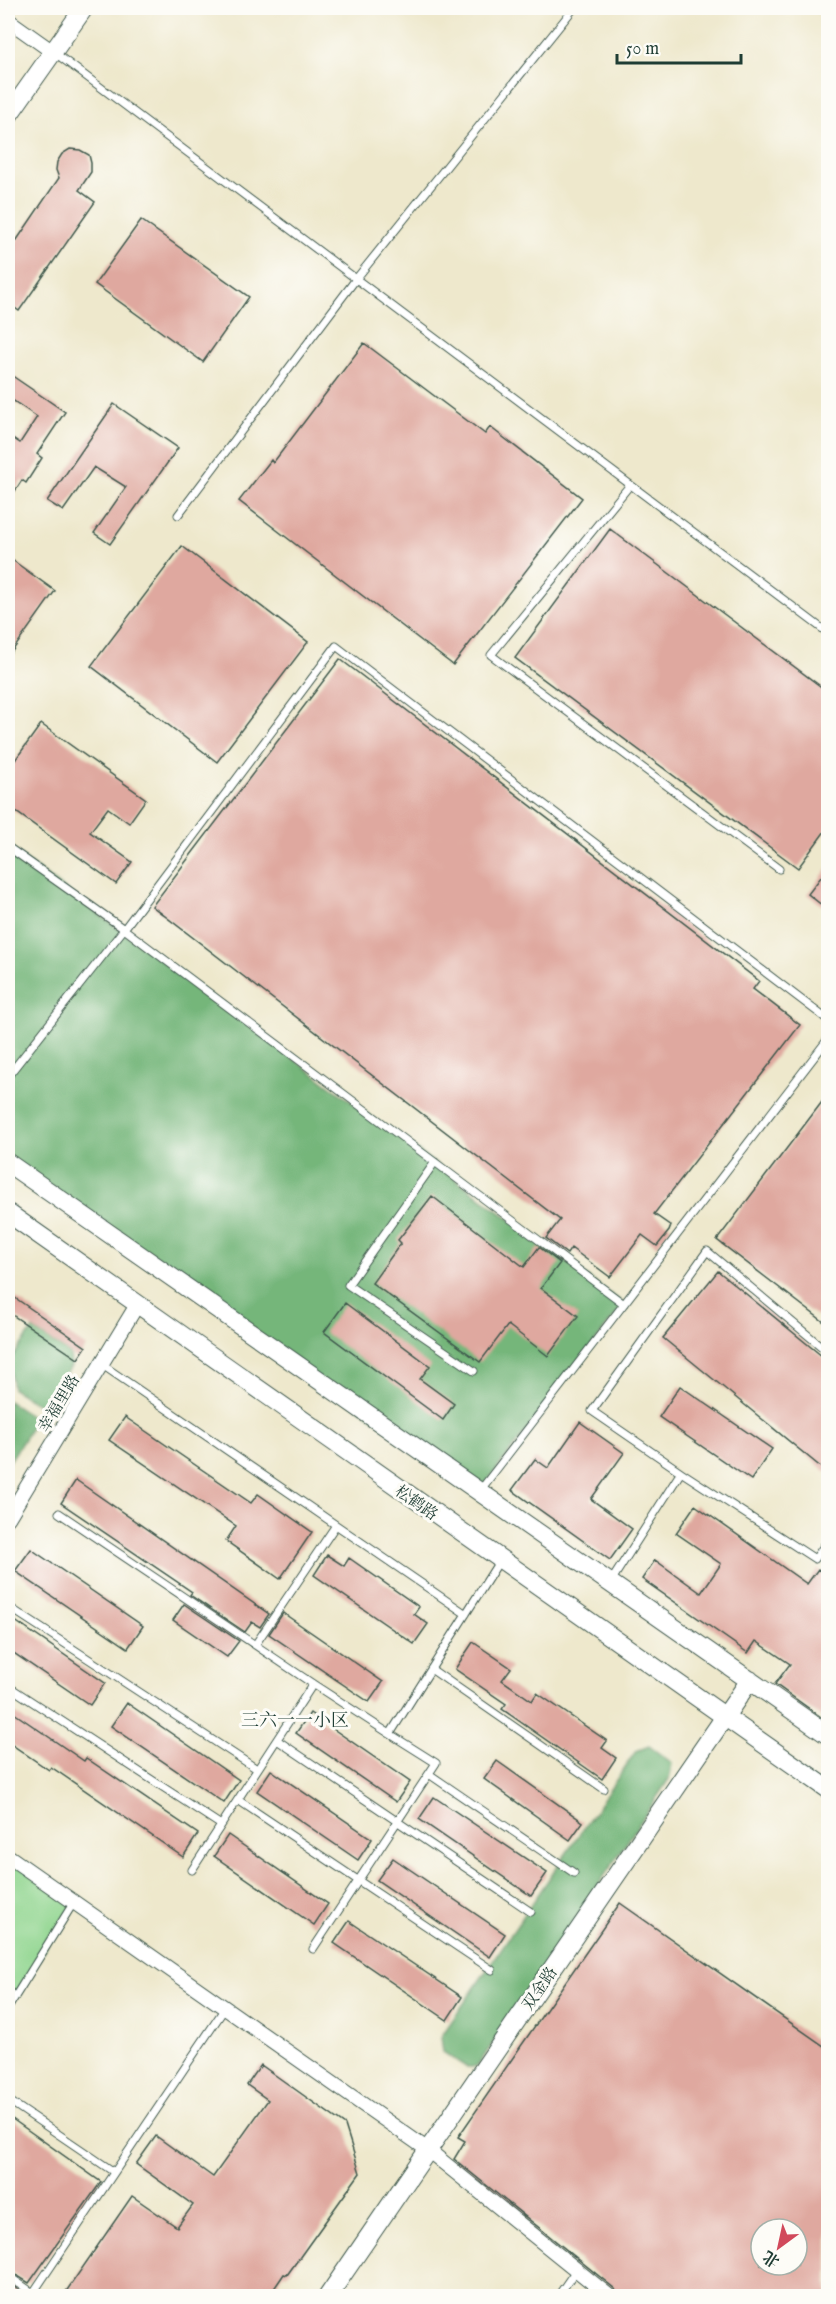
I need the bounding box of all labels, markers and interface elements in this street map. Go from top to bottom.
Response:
scale bar [617,27,742,65]
text: 50 m [626,38,659,61]
street label: 幸福里路 [35,1371,85,1437]
street label: 松鹤路 [390,1482,441,1526]
district label: 三六一一小区 [241,1710,349,1733]
street label: 双金路 [519,1964,562,2015]
north arrow [749,2217,809,2277]
text: 北 [760,2245,784,2271]

